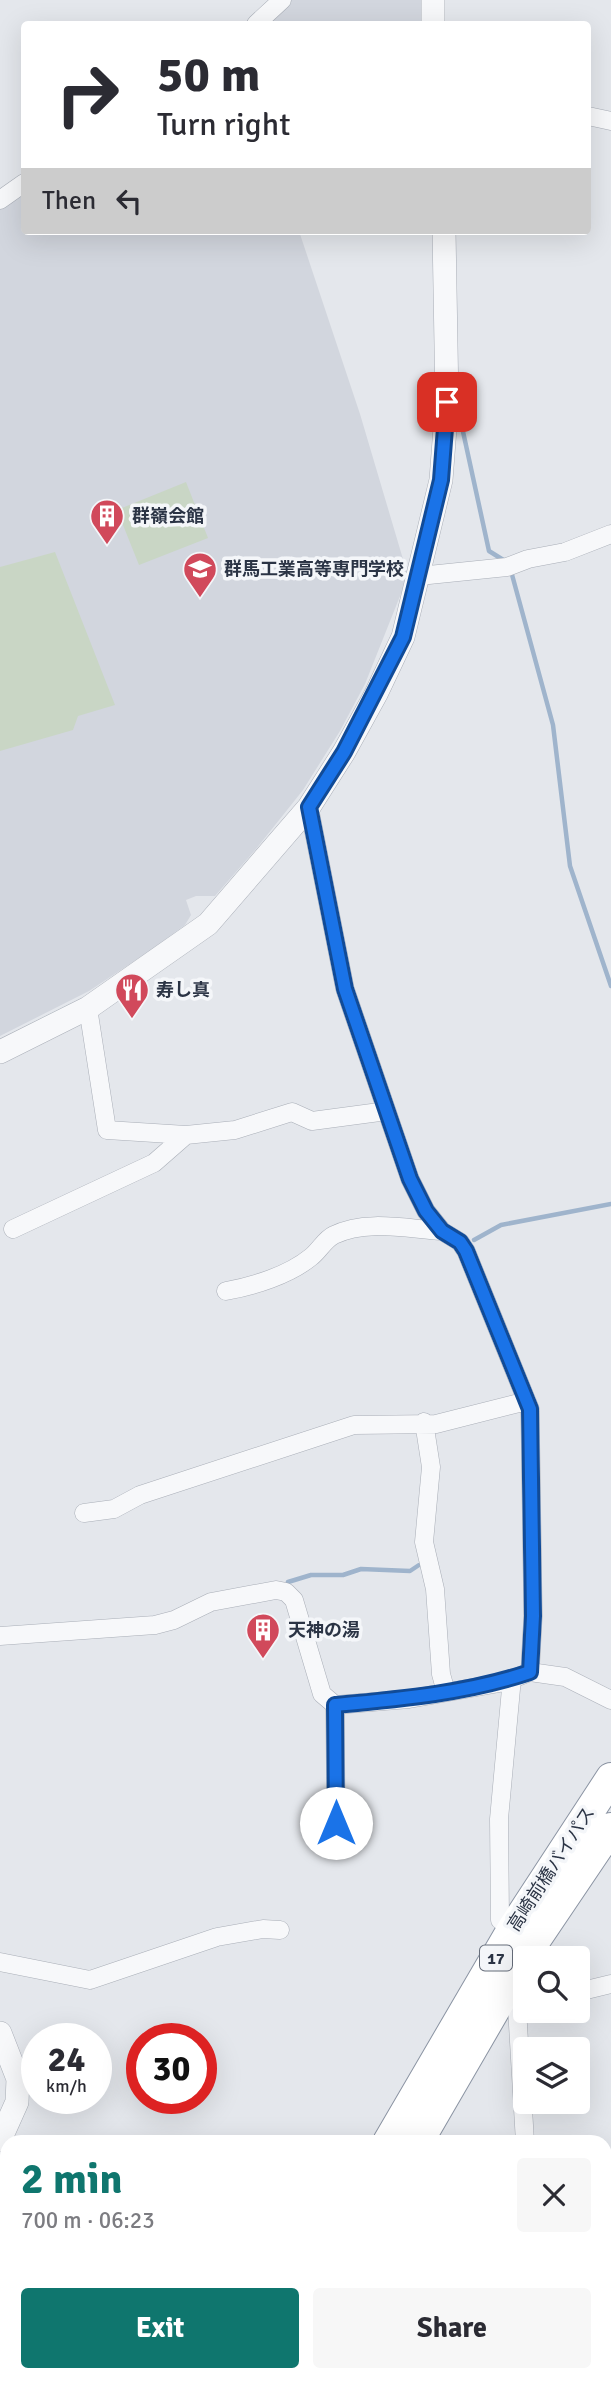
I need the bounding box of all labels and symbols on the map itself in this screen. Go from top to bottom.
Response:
pin [417,372,477,432]
building icon: 群嶺会館 [88,497,126,546]
place label: 群嶺会館 [132,505,204,527]
school or university icon: 群馬工業高等専門学校 [181,550,219,599]
place label: 群馬工業高等専門学校 [224,558,404,580]
restaurant icon: 寿し真 [113,971,151,1020]
place label: 寿し真 [156,979,210,1001]
building icon: 天神の湯 [244,1611,282,1660]
place label: 天神の湯 [288,1619,360,1641]
position arrow [299,1786,373,1860]
street label: 高崎前橋バイパス [503,1803,599,1935]
road number: 17 [480,1946,512,1970]
speed limit sign: 30 [126,2023,217,2114]

